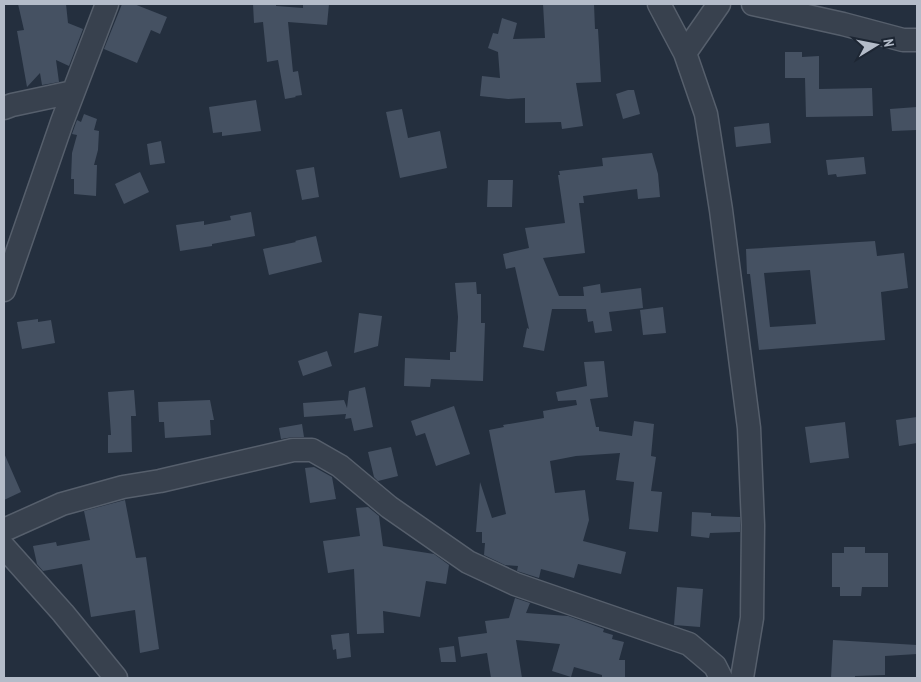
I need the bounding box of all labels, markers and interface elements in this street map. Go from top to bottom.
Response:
north arrow [851,20,901,70]
text: N [879,37,898,48]

